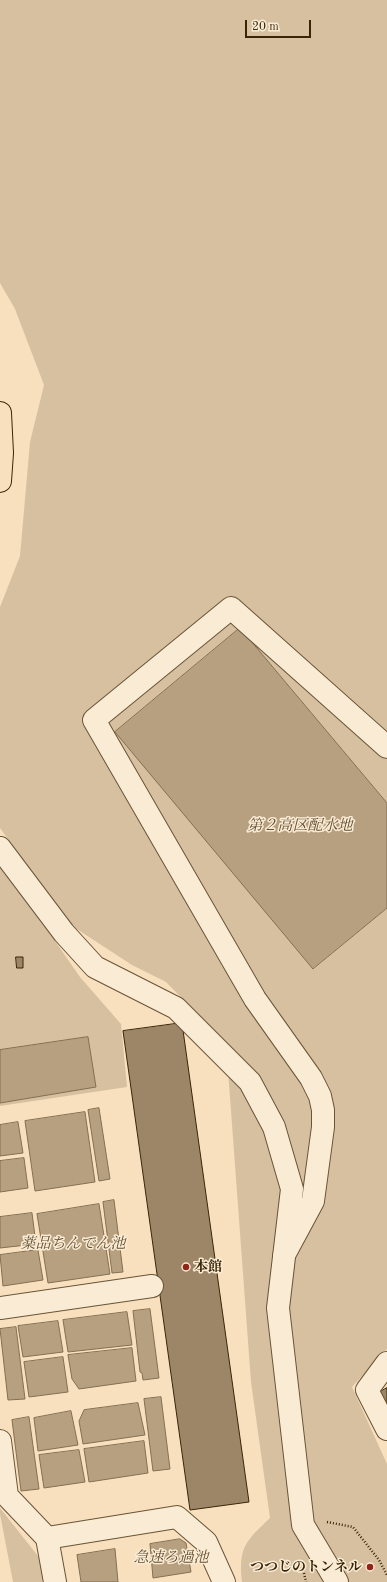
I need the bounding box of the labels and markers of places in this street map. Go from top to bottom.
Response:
place label: 本館 [194,1259,222,1275]
marker: 本館 [181,1262,191,1272]
place label: つつじのトンネル [250,1559,362,1575]
marker: つつじのトンネル [365,1562,375,1572]

